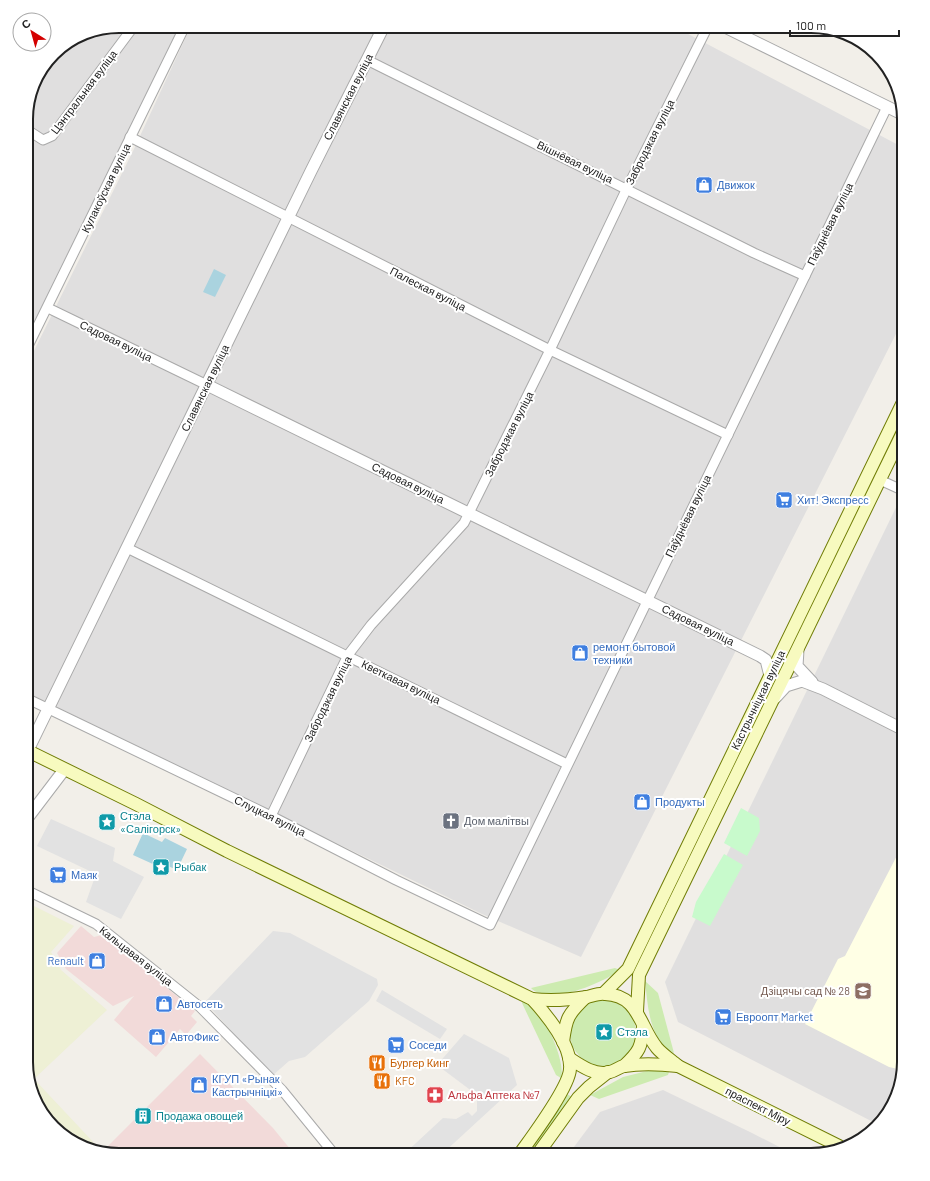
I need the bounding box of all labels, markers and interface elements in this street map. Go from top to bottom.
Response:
north arrow [12,12,52,52]
scale bar [790,12,899,38]
text: С [19,16,33,31]
text: 100 m [796,18,826,32]
street label: Цэнтральная вуліца [48,46,120,136]
street label: Славянская вуліца [320,51,375,142]
street label: Забродзкая вуліца [622,96,677,187]
street label: Вішнёвая вуліца [535,138,616,186]
street label: Кулакоўская вуліца [78,140,133,235]
shop icon: Движок [694,175,714,195]
place label: Движок [717,178,755,191]
street label: Паўднёвая вуліца [804,180,856,267]
street label: Палеская вуліца [388,264,469,314]
street label: Садовая вуліца [78,317,155,364]
street label: Славянская вуліца [178,341,232,433]
street label: Забродзкая вуліца [481,388,536,479]
street label: Садовая вуліца [370,459,447,506]
street label: Паўднёвая вуліца [662,472,714,559]
supermarket icon: Хит! Экспресс [774,490,794,510]
place label: Хит! Экспресс [797,493,869,506]
street label: Садовая вуліца [660,601,737,648]
place label: ремонт бытовой техники [593,640,675,666]
shop icon: ремонт бытовой техники [570,643,590,663]
street label: Кастрычніцкая вуліца [728,647,788,752]
street label: Забродзкая вуліца [301,653,354,744]
street label: Кветкавая вуліца [360,657,444,707]
shop icon: Продукты [632,792,652,812]
street label: Слуцкая вуліца [232,793,309,839]
place label: Продукты [655,795,705,808]
place label: Стэла «Салігорск» [120,809,181,835]
church icon: Дом малітвы [441,811,461,831]
place icon: Стэла «Салігорск» [97,812,117,832]
place label: Дом малітвы [464,814,529,827]
place icon: Рыбак [151,857,171,877]
place label: Рыбак [174,860,206,873]
supermarket icon: Маяк [48,865,68,885]
place label: Маяк [71,868,97,881]
street label: Кальцавая вуліца [97,923,176,989]
shop icon: Renault [87,951,107,971]
place label: Renault [47,954,84,967]
school or university icon: Дзіцячы сад № 28 [853,981,873,1001]
place label: Дзіцячы сад № 28 [761,984,850,997]
shop icon: Автосеть [154,994,174,1014]
place label: Автосеть [177,997,223,1010]
supermarket icon: Евроопт Market [713,1007,733,1027]
place label: Евроопт Market [736,1010,813,1023]
place icon: Стэла [594,1022,614,1042]
place label: Стэла [617,1025,649,1038]
shop icon: АвтоФикс [147,1027,167,1047]
place label: АвтоФикс [170,1030,219,1043]
supermarket icon: Соседи [386,1035,406,1055]
place label: Соседи [409,1038,447,1051]
restaurant icon: Бургер Кинг [367,1053,387,1073]
place label: Бургер Кинг [390,1056,449,1069]
restaurant icon: KFC [372,1071,392,1091]
place label: КГУП «Рынак Кастрычніцкі» [212,1072,283,1098]
place label: KFC [395,1074,415,1087]
shop icon: КГУП «Рынак Кастрычніцкі» [189,1075,209,1095]
street label: праспект Міру [724,1084,793,1128]
pharmacy icon: Альфа Аптека №7 [425,1085,445,1105]
place label: Альфа Аптека №7 [448,1088,540,1101]
building icon: Продажа овощей [133,1106,153,1126]
place label: Продажа овощей [156,1109,243,1122]

